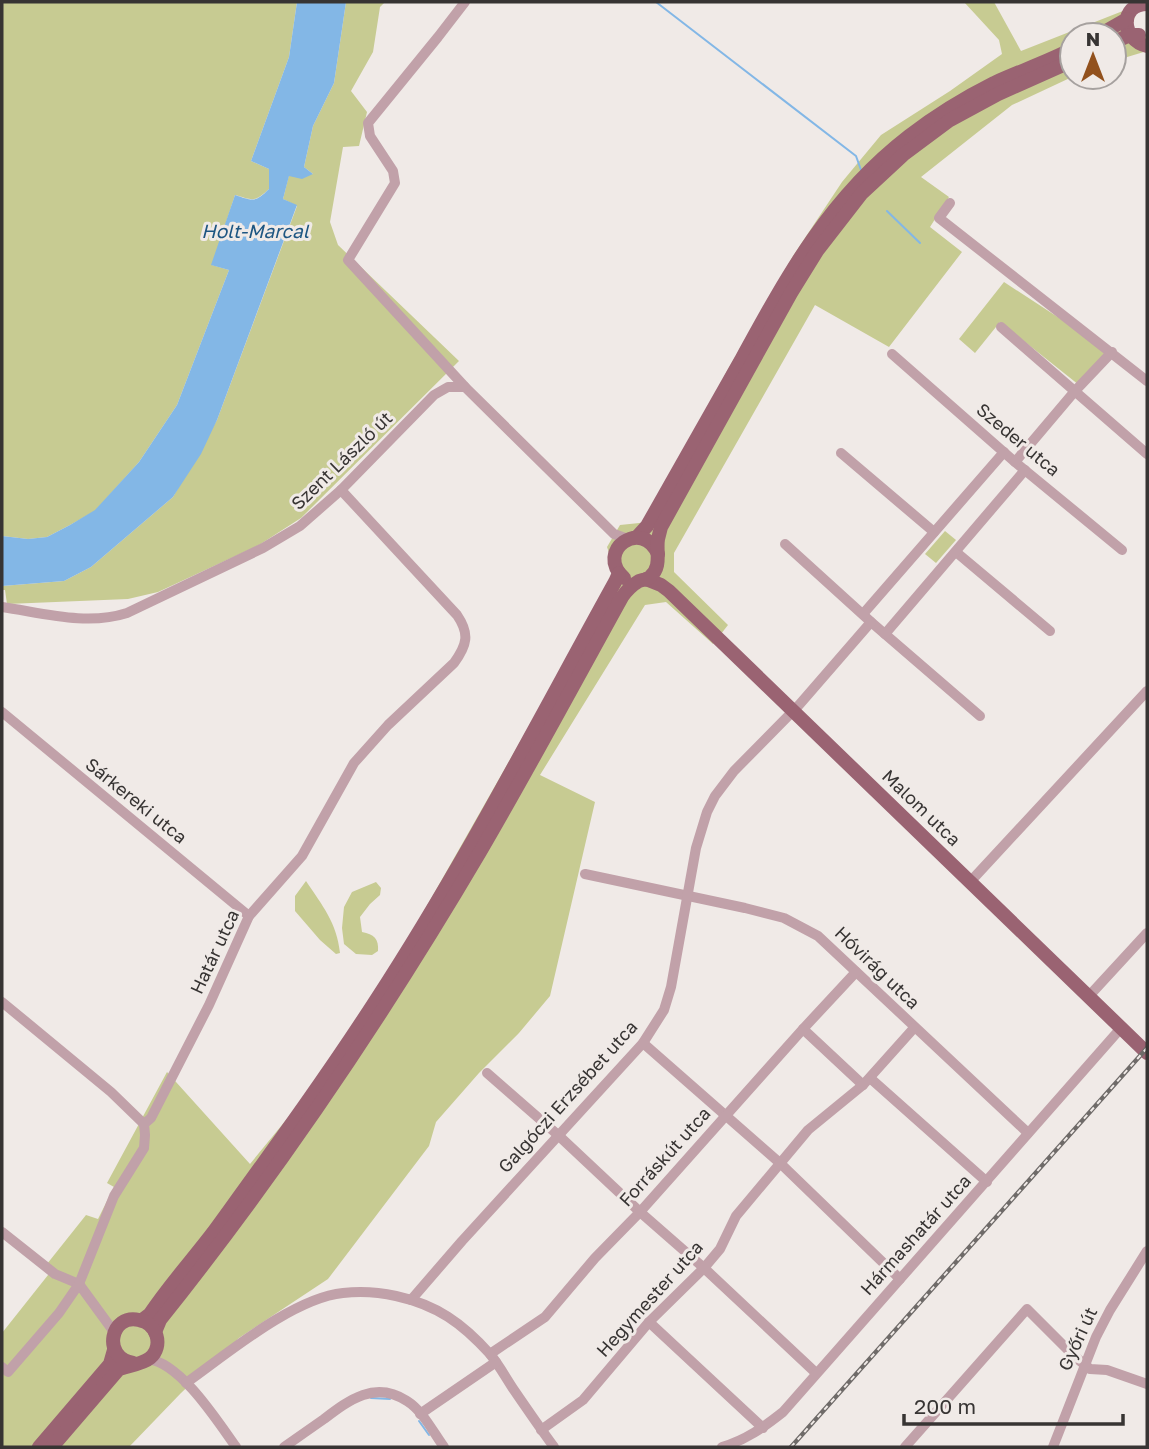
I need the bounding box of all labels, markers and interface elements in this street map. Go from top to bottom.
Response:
north arrow [1058,21,1128,91]
text: N [1086,27,1100,50]
water label: Holt-Marcal [201,219,310,242]
street label: Szeder utca [972,398,1065,480]
street label: Szent László út [286,407,396,514]
street label: Sárkereki utca [82,753,192,848]
street label: Malom utca [878,764,965,850]
street label: Határ utca [185,906,243,997]
street label: Hóvirág utca [831,921,925,1013]
street label: Galgóczi Erzsébet utca [493,1016,641,1177]
street label: Forráskút utca [614,1102,714,1210]
street label: Hármashatár utca [855,1170,975,1299]
street label: Hegymester utca [591,1236,707,1361]
street label: Győri út [1053,1303,1101,1374]
scale bar [904,1382,1123,1426]
text: 200 m [914,1393,976,1419]

